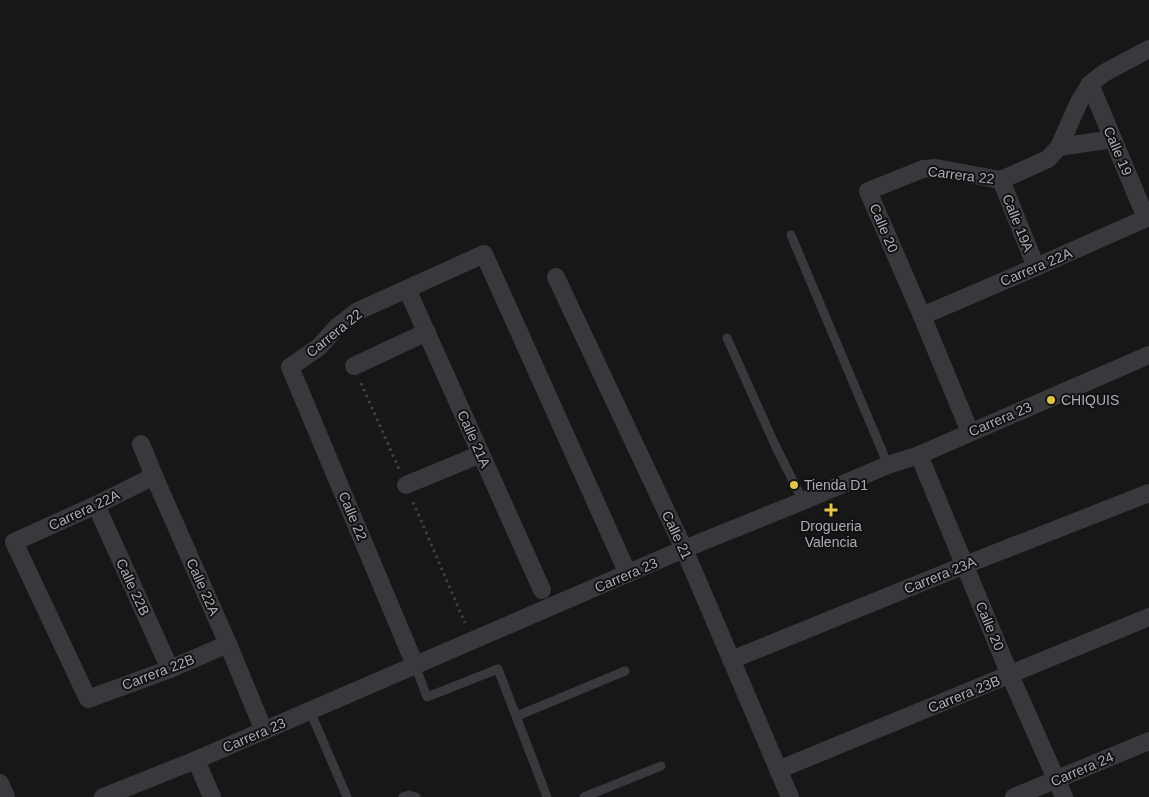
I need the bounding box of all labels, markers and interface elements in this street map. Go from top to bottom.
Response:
street label: Calle 19 [1101,124,1135,178]
street label: Carrera 22 [927,163,995,187]
street label: Calle 19A [999,192,1037,255]
street label: Calle 20 [867,201,901,255]
street label: Carrera 22A [998,244,1075,289]
street label: Carrera 22 [303,306,365,360]
place label: CHIQUIS [1061,392,1119,408]
marker: CHIQUIS [1045,394,1057,406]
street label: Carrera 23 [966,398,1034,439]
street label: Calle 21A [454,408,494,471]
place label: Tienda D1 [804,477,868,493]
marker: Tienda D1 [788,479,800,491]
street label: Carrera 22A [46,486,123,533]
street label: Calle 22 [336,489,370,543]
marker: Drogueria Valencia [825,504,837,516]
street label: Calle 21 [659,508,695,562]
place label: Drogueria Valencia [800,518,862,550]
street label: Carrera 23A [902,553,979,597]
street label: Carrera 23 [592,554,660,595]
street label: Calle 22B [113,556,153,618]
street label: Calle 22A [183,556,223,619]
street label: Calle 20 [973,599,1007,653]
street label: Carrera 22B [120,651,196,693]
street label: Carrera 23B [926,672,1002,716]
street label: Carrera 23 [220,714,288,755]
street label: Carrera 24 [1048,748,1116,789]

